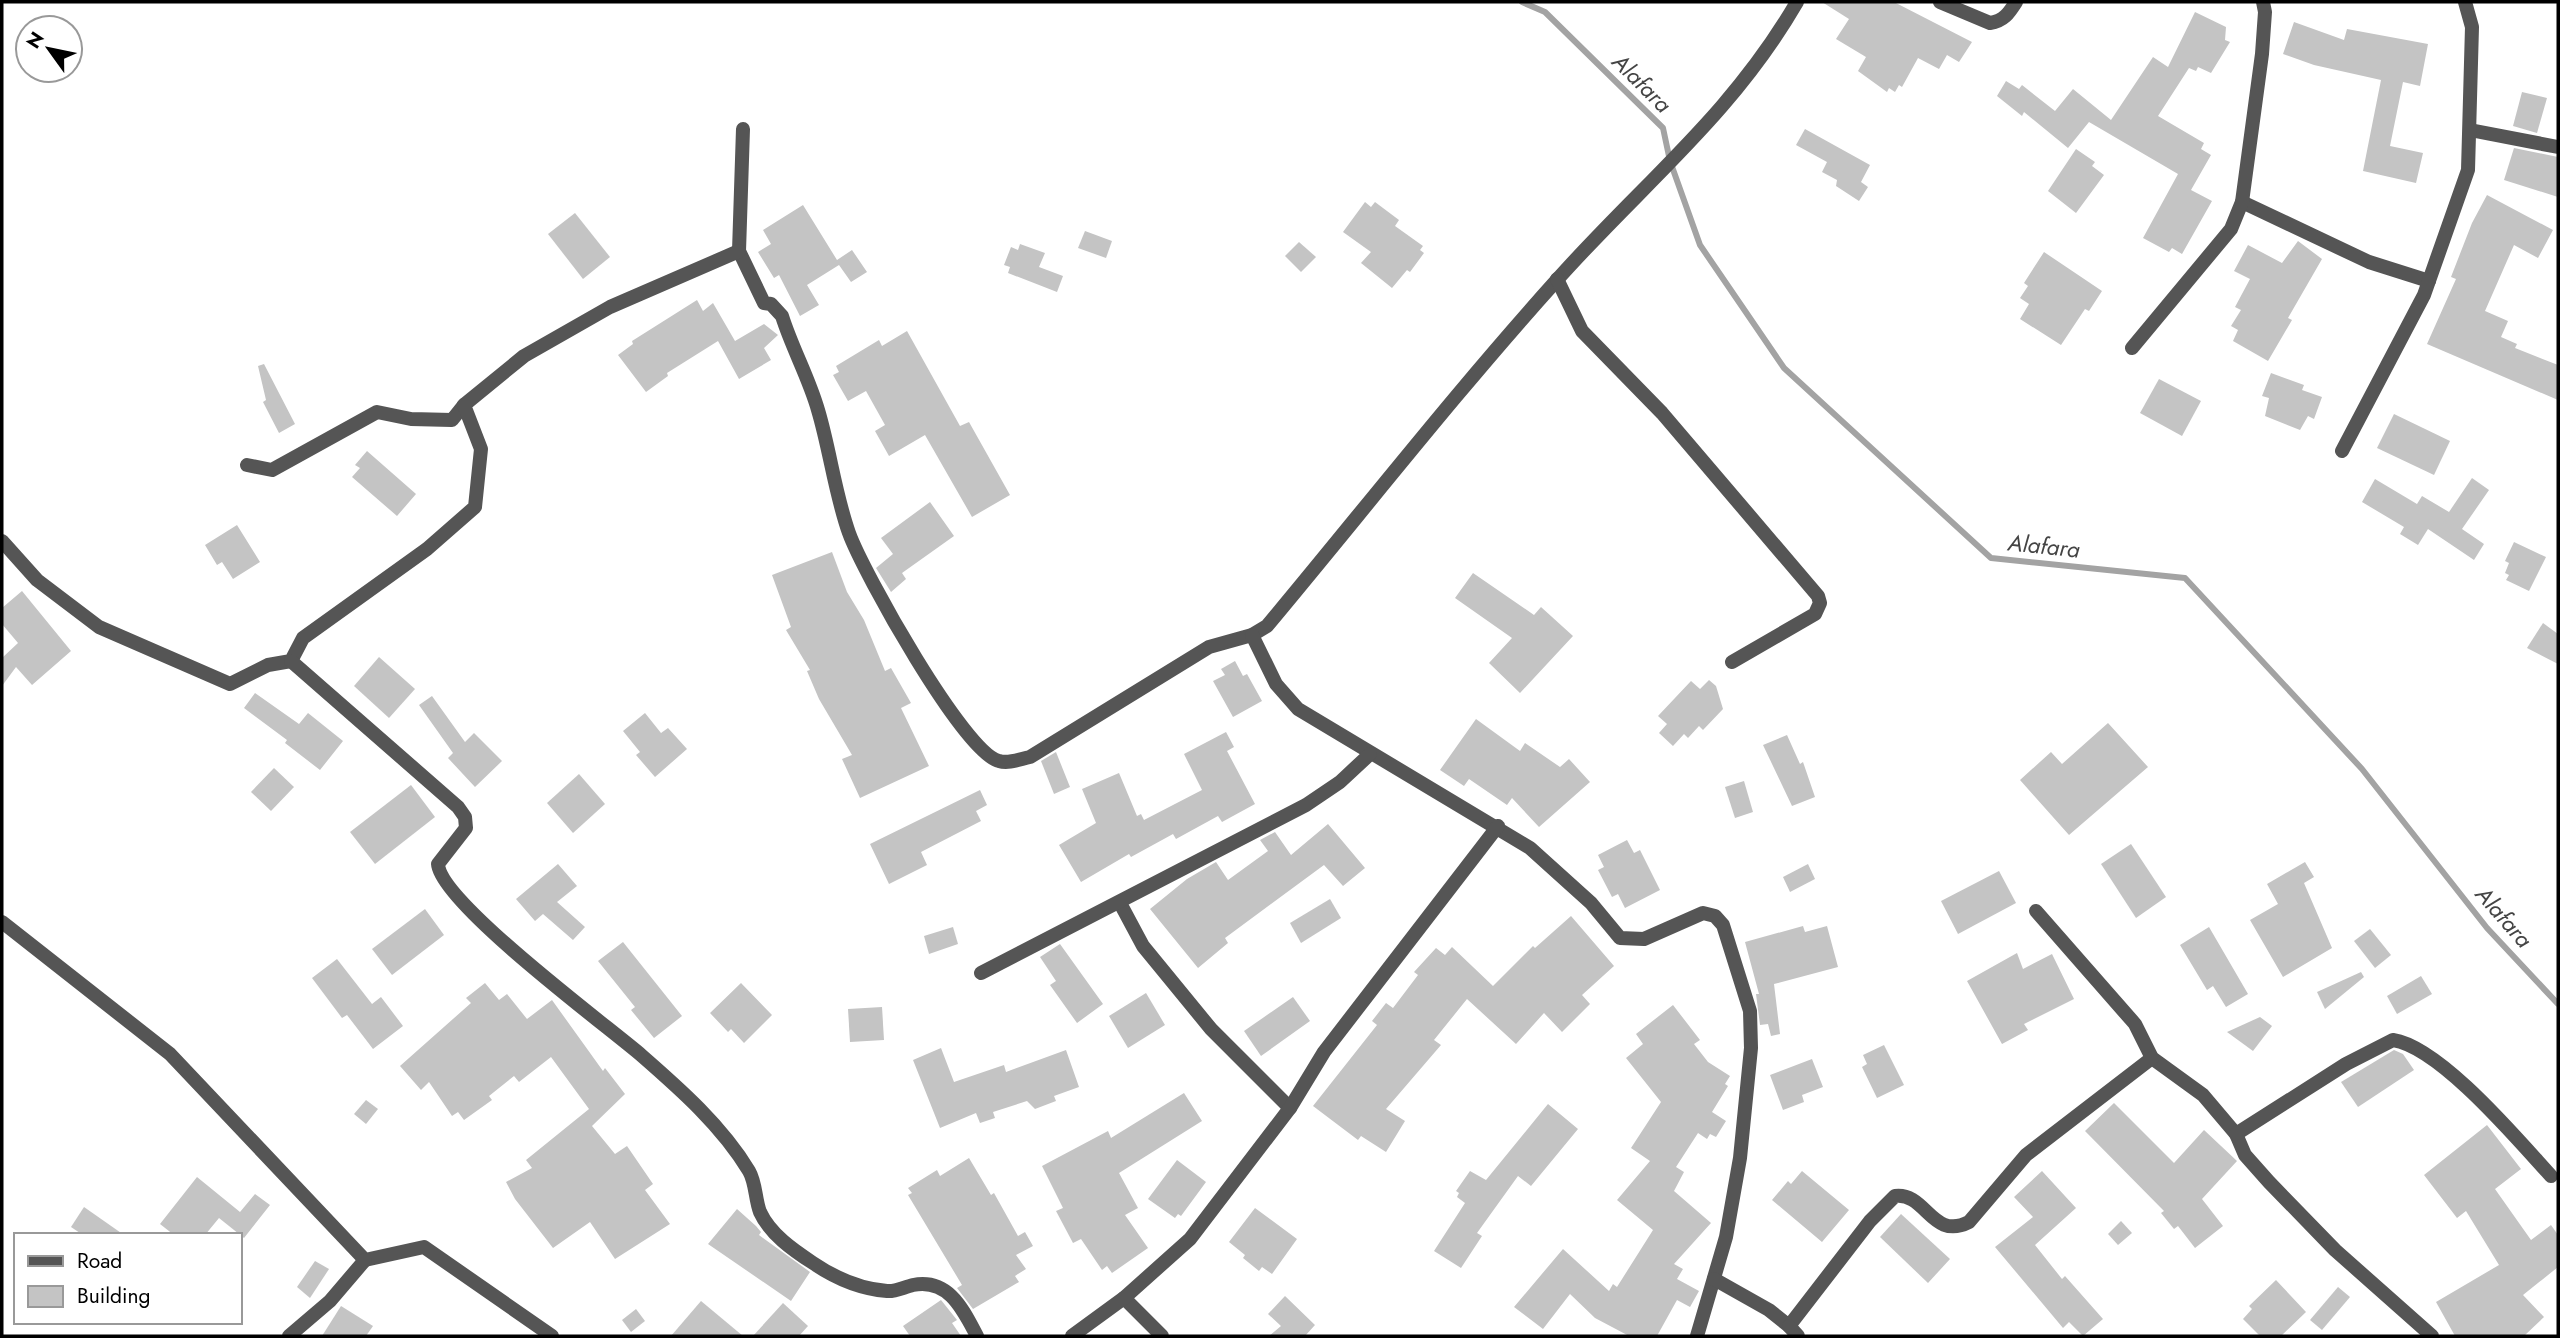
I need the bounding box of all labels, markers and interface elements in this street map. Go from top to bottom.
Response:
north arrow [14,14,84,84]
text: N [20,26,51,54]
water label: Alafara [1604,45,1680,121]
water label: Alafara [2005,525,2082,567]
water label: Alafara [2467,878,2541,956]
legend [14,1233,242,1324]
text: Road [77,1246,122,1276]
text: Building [77,1281,150,1311]

